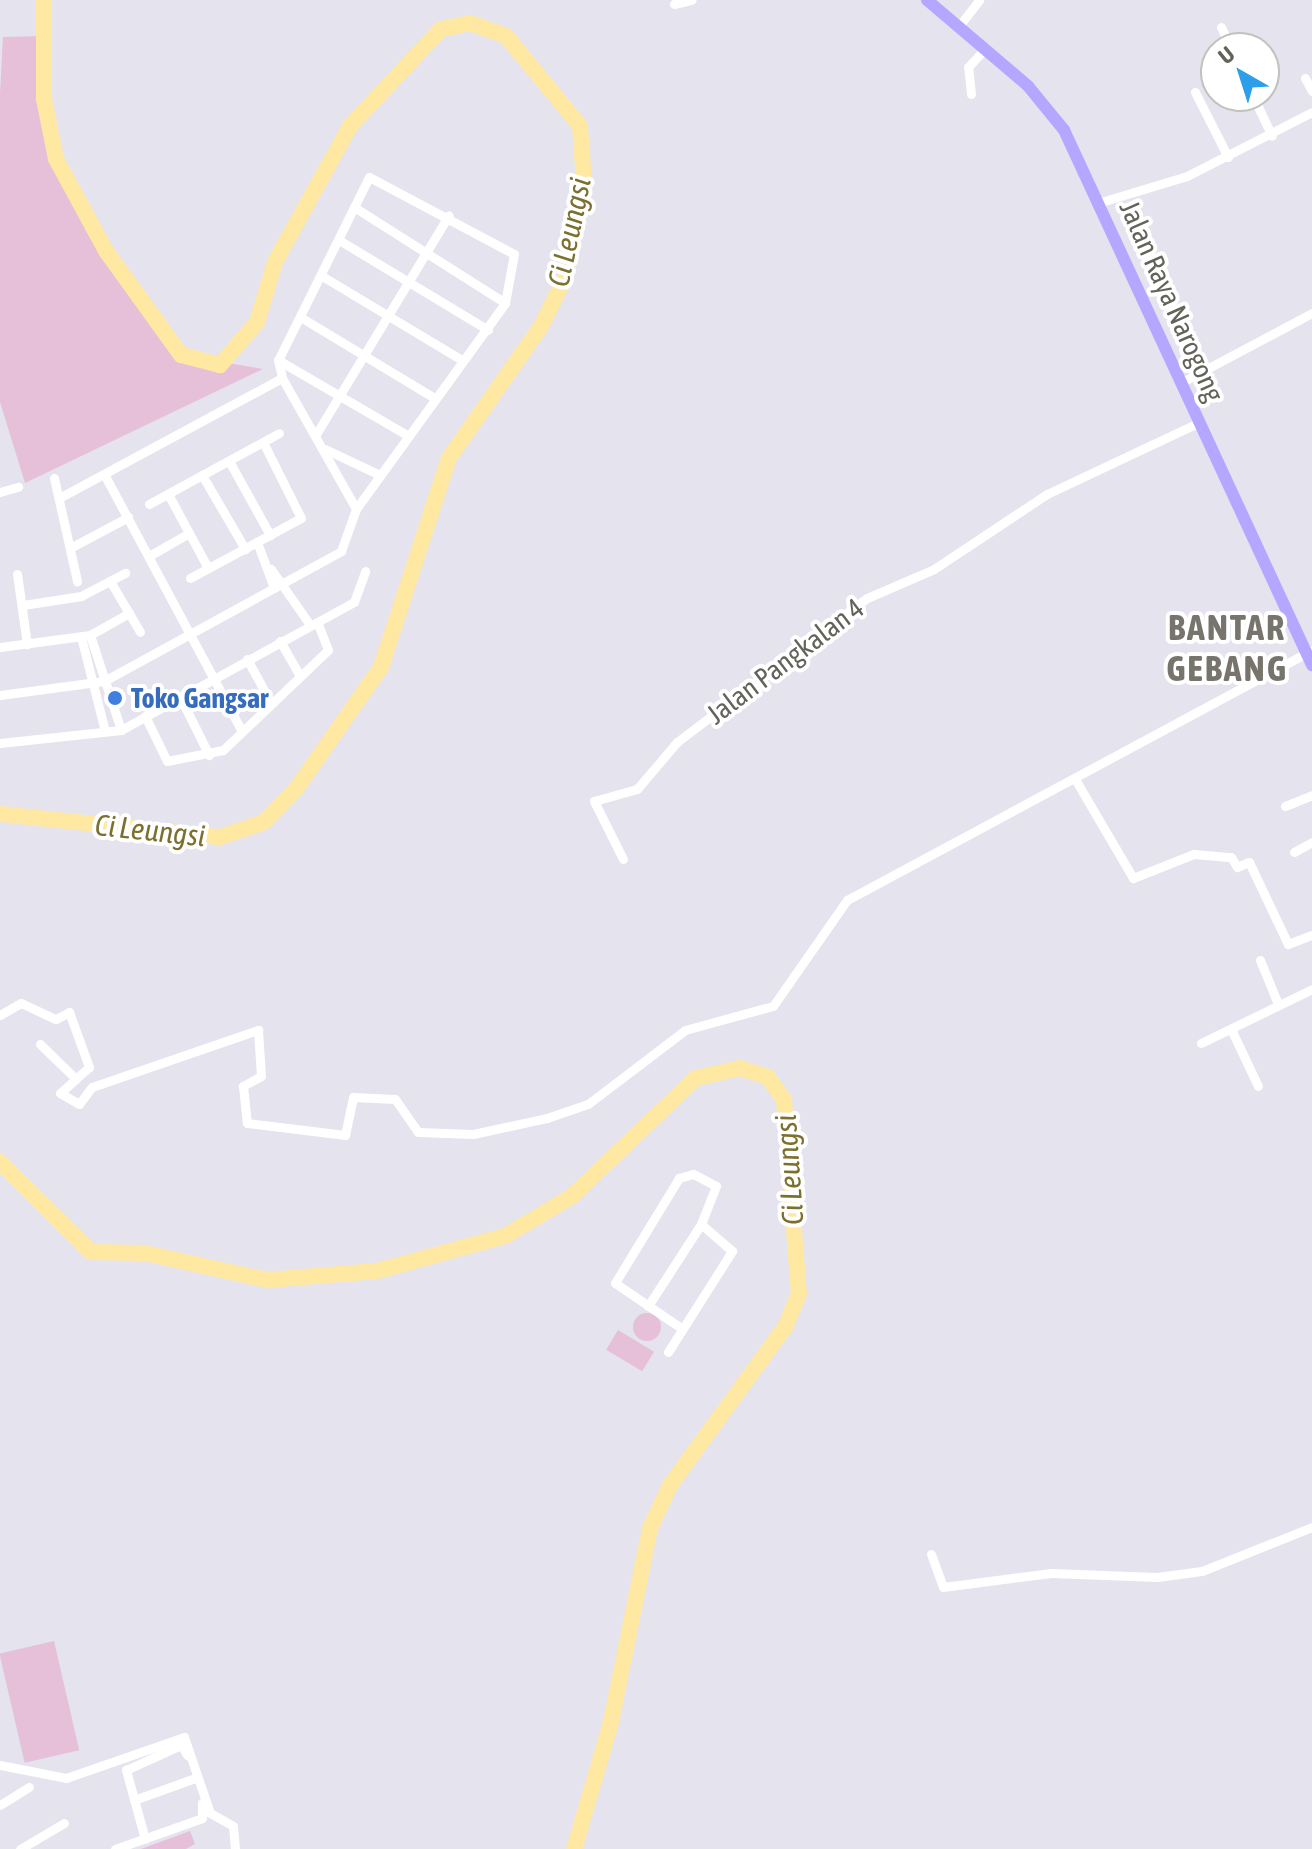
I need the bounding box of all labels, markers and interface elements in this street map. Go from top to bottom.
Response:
north arrow [1200,32,1280,112]
text: U [1213,41,1239,69]
water label: Ci Leungsi [540,174,598,290]
street label: Jalan Raya Narogong [1113,195,1231,407]
street label: Jalan Pangkalan 4 [700,591,870,731]
district label: BANTAR GEBANG [1166,605,1288,690]
place label: Toko Gangsar [131,681,268,715]
marker: Toko Gangsar [106,689,124,707]
water label: Ci Leungsi [93,806,207,854]
water label: Ci Leungsi [767,1114,811,1226]

